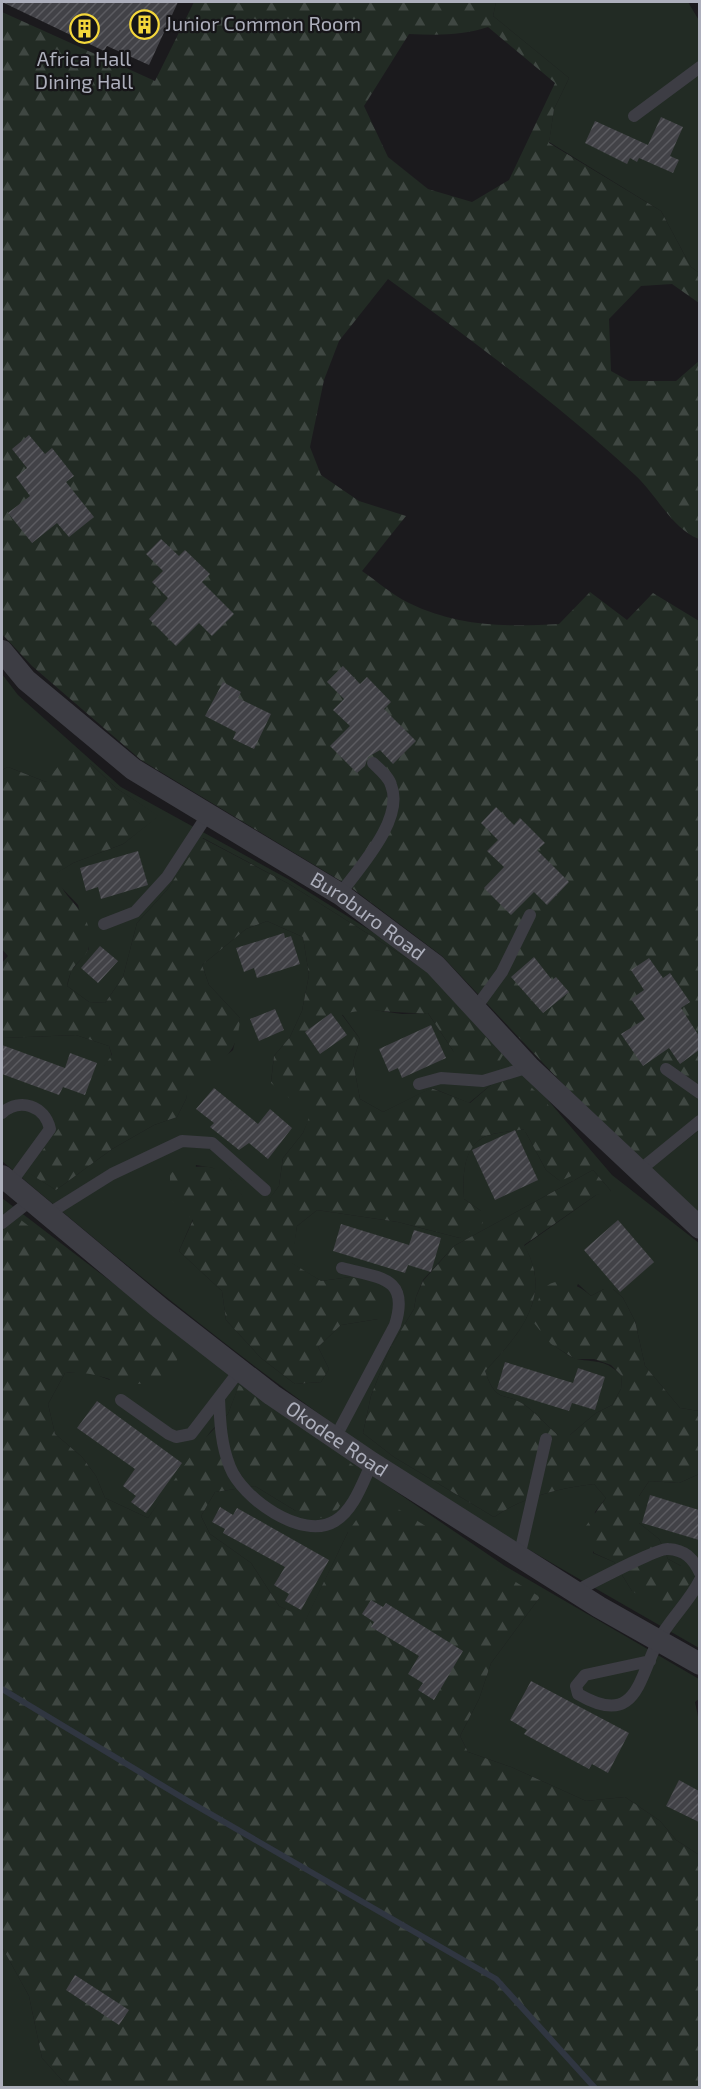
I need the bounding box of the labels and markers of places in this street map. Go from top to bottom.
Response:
building icon: Junior Common Room [128,8,160,40]
place label: Junior Common Room [165,11,361,35]
building icon: Africa Hall Dining Hall [68,12,100,44]
place label: Africa Hall Dining Hall [35,46,133,93]

